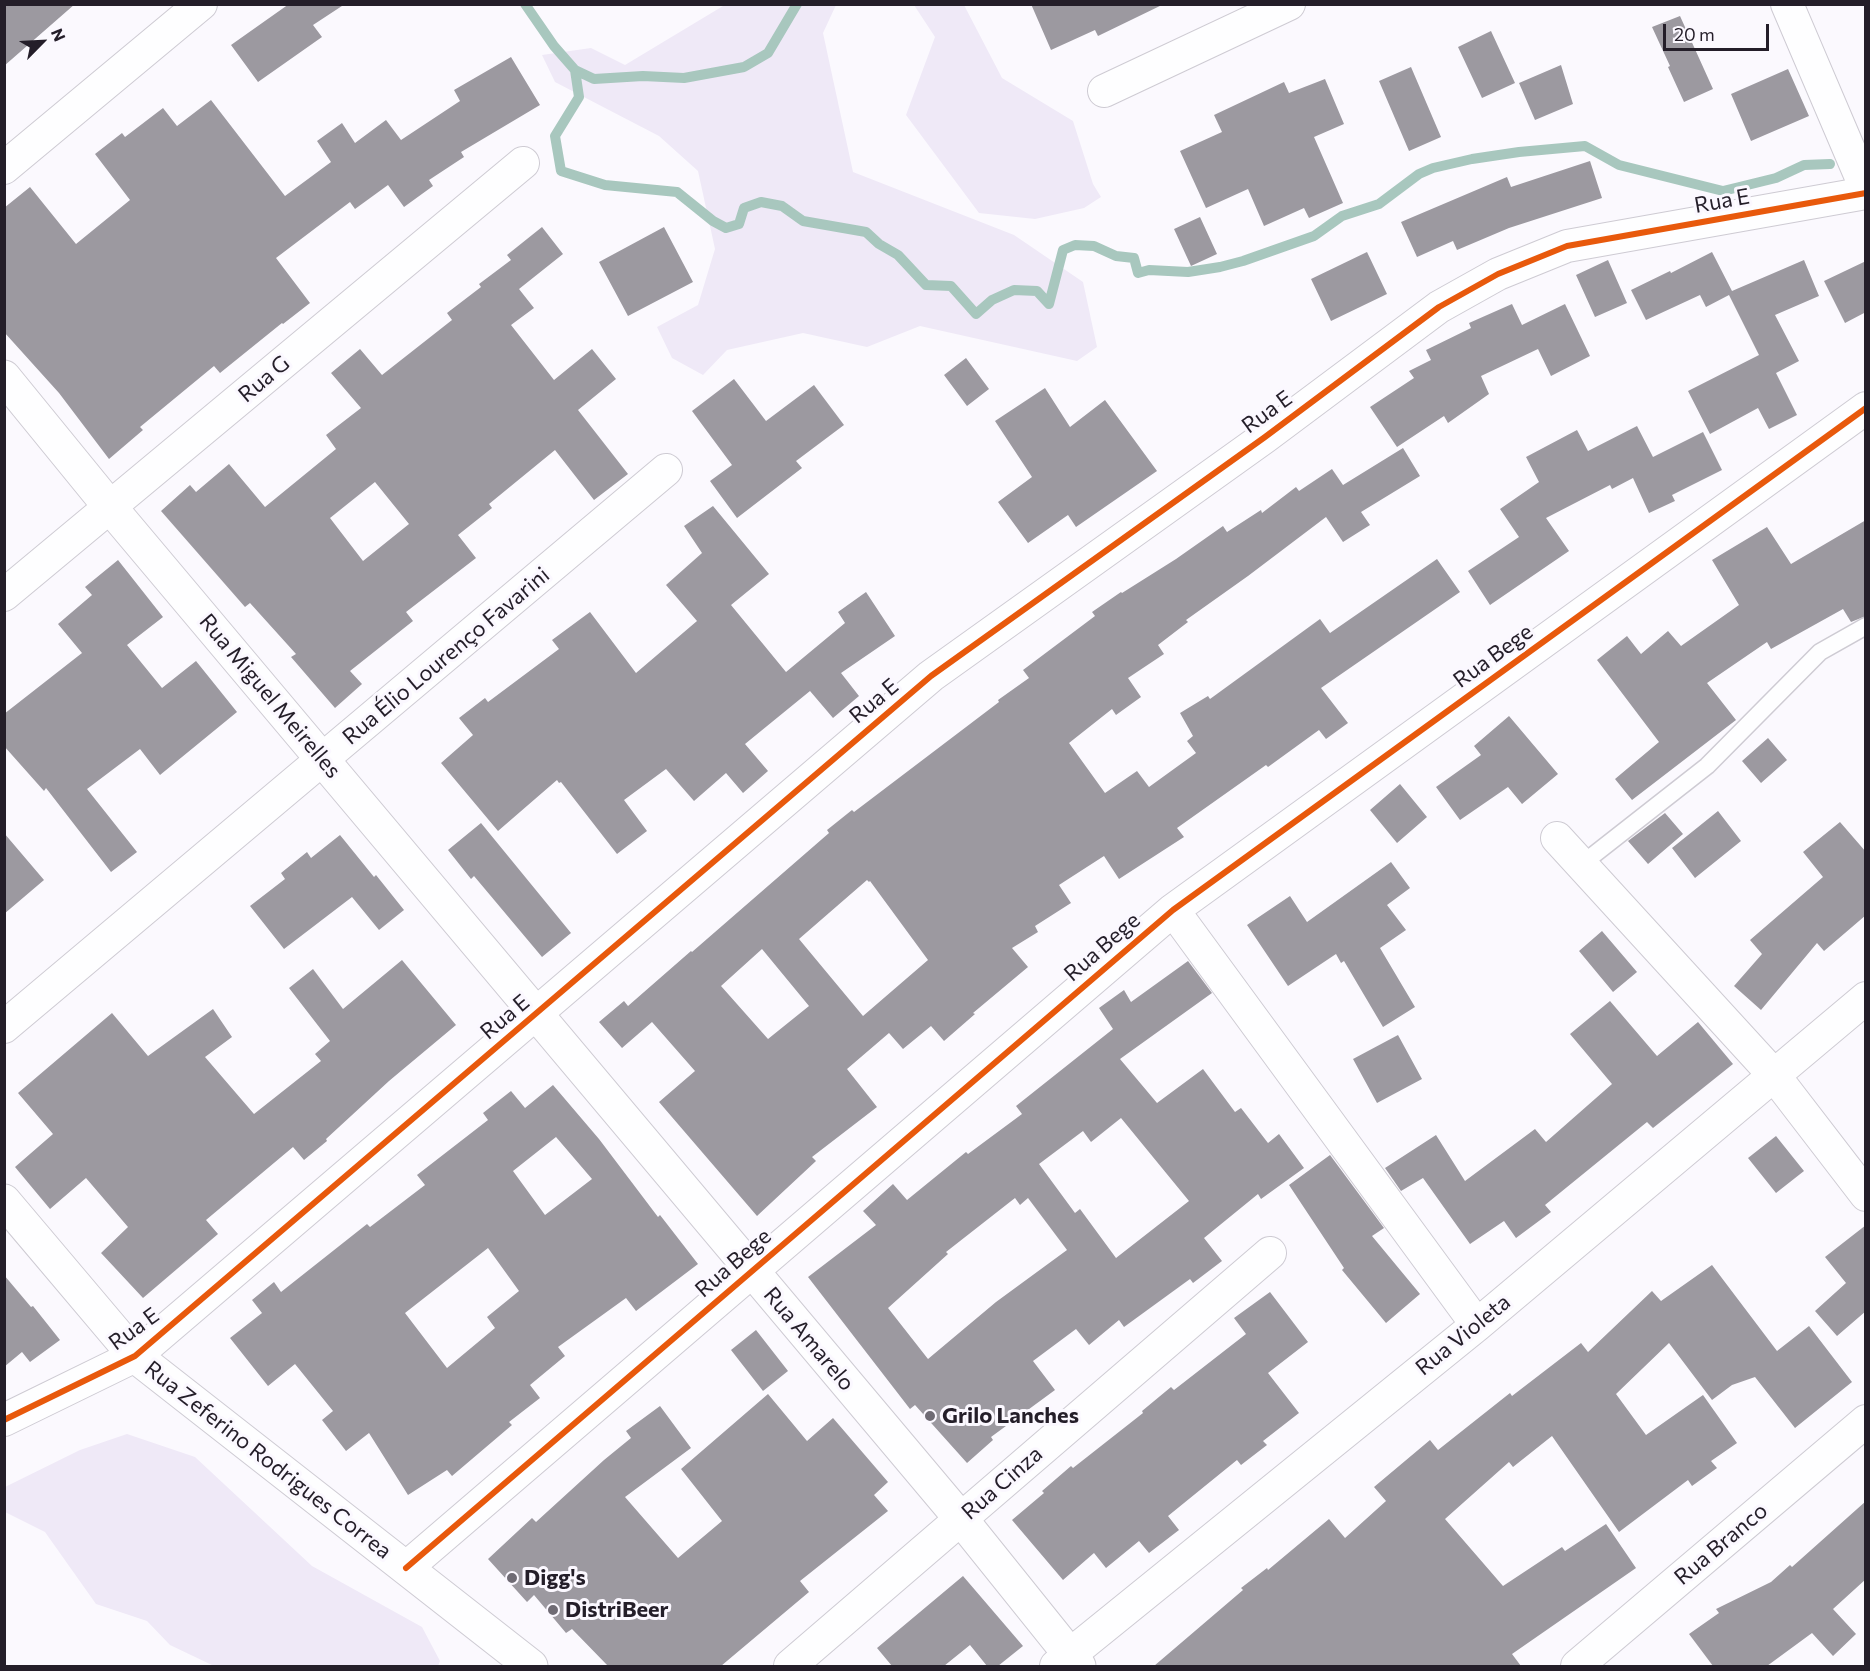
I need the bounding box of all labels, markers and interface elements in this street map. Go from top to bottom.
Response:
north arrow [12,12,72,72]
scale bar [1666,12,1772,50]
text: 20 m [1674,23,1715,45]
text: N [48,25,70,44]
street label: Rua E [1692,183,1752,219]
street label: Rua G [233,350,295,408]
street label: Rua E [1237,385,1297,439]
street label: Rua Élio Lourenço Favarini [337,562,555,750]
street label: Rua Miguel Meirelles [194,609,346,783]
street label: Rua Bege [1448,618,1538,694]
street label: Rua E [844,673,904,729]
street label: Rua Bege [1059,907,1145,987]
street label: Rua E [475,989,535,1045]
street label: Rua Bege [690,1223,776,1303]
street label: Rua Amarelo [758,1282,860,1396]
street label: Rua Violeta [1410,1289,1516,1381]
street label: Rua E [104,1302,164,1356]
street label: Rua Zeferino Rodrigues Correa [139,1355,397,1565]
place label: Grilo Lanches [942,1403,1079,1429]
marker: Grilo Lanches [923,1409,937,1423]
street label: Rua Cinza [956,1441,1048,1525]
street label: Rua Branco [1669,1497,1773,1591]
place label: Digg's [524,1565,586,1591]
marker: Digg's [505,1571,519,1585]
place label: DistriBeer [565,1597,669,1623]
marker: DistriBeer [546,1603,560,1617]

